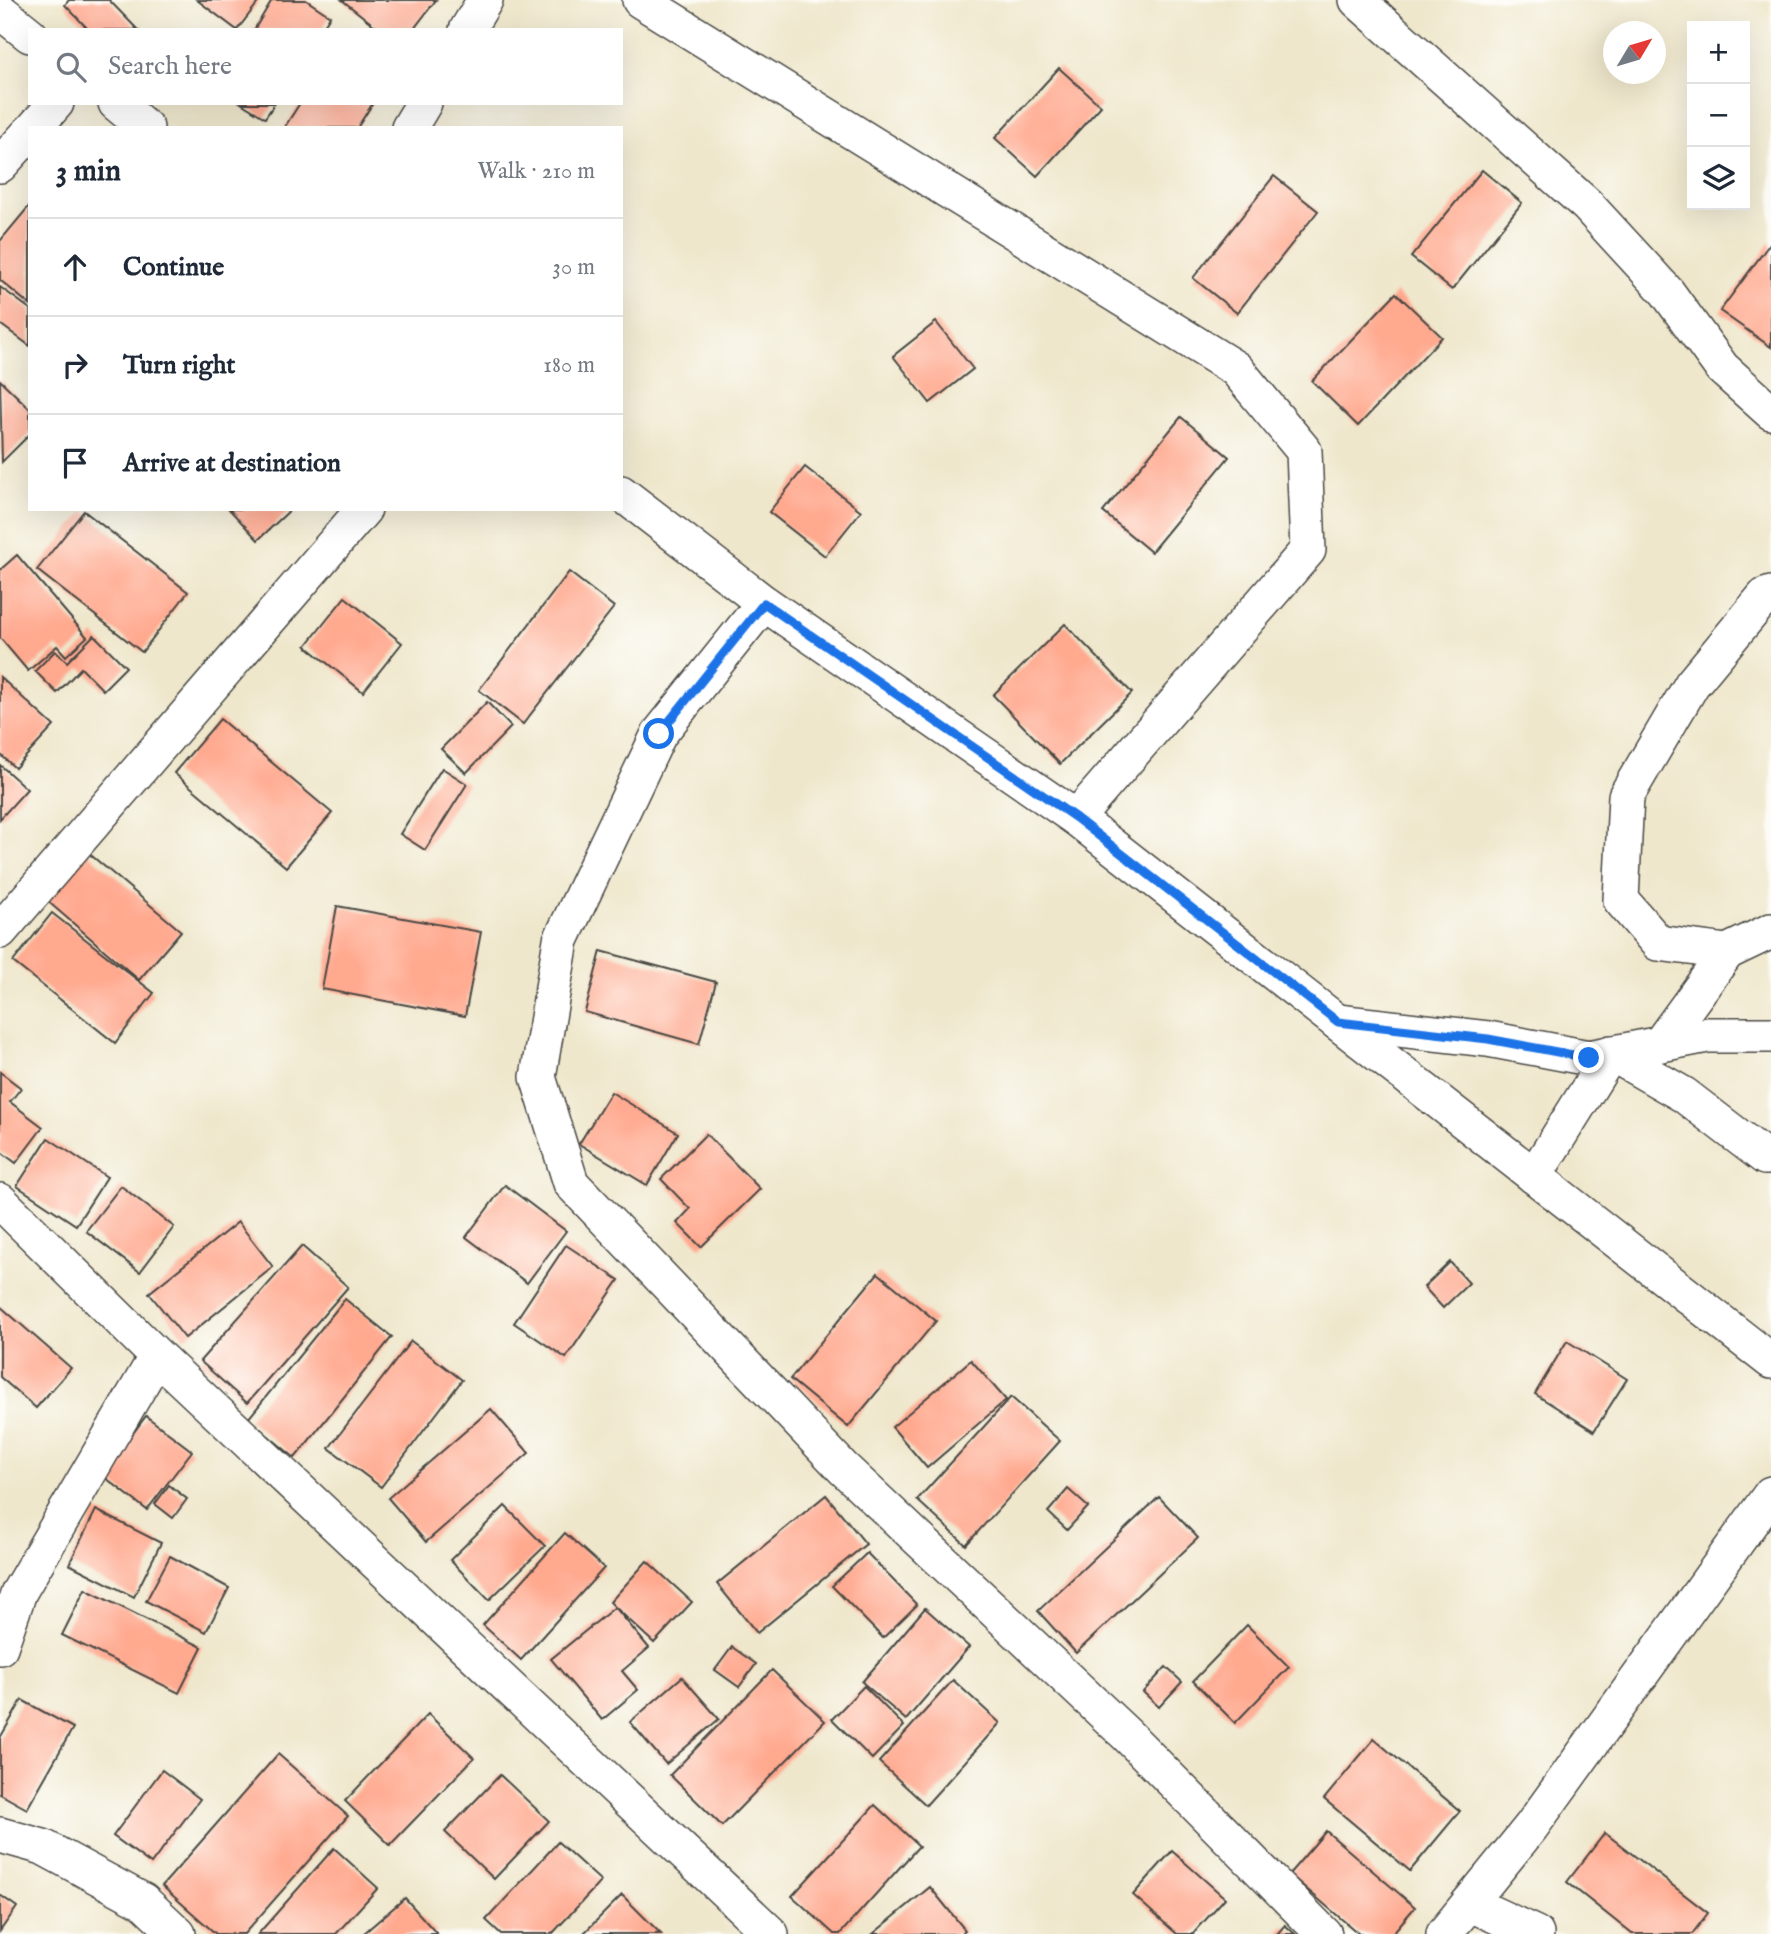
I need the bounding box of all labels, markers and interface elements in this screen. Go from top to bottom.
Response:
north arrow [1603,21,1666,84]
map controls [1687,21,1750,210]
button: + [1687,21,1750,84]
search box [28,28,623,105]
icon: search [52,48,90,86]
text: Search here [108,50,232,83]
button: − [1687,84,1750,147]
button: layers [1687,147,1750,210]
text: 3 min [56,153,121,191]
text: Walk · 210 m [478,157,595,186]
icon: ahead [56,248,94,286]
text: Continue [123,251,224,284]
text: 30 m [552,253,595,282]
icon: right [56,346,94,384]
text: Turn right [123,349,236,382]
text: 180 m [543,351,595,380]
icon: arrive [56,444,94,482]
text: Arrive at destination [123,447,341,480]
route start [643,718,674,749]
route end [1573,1042,1604,1073]

